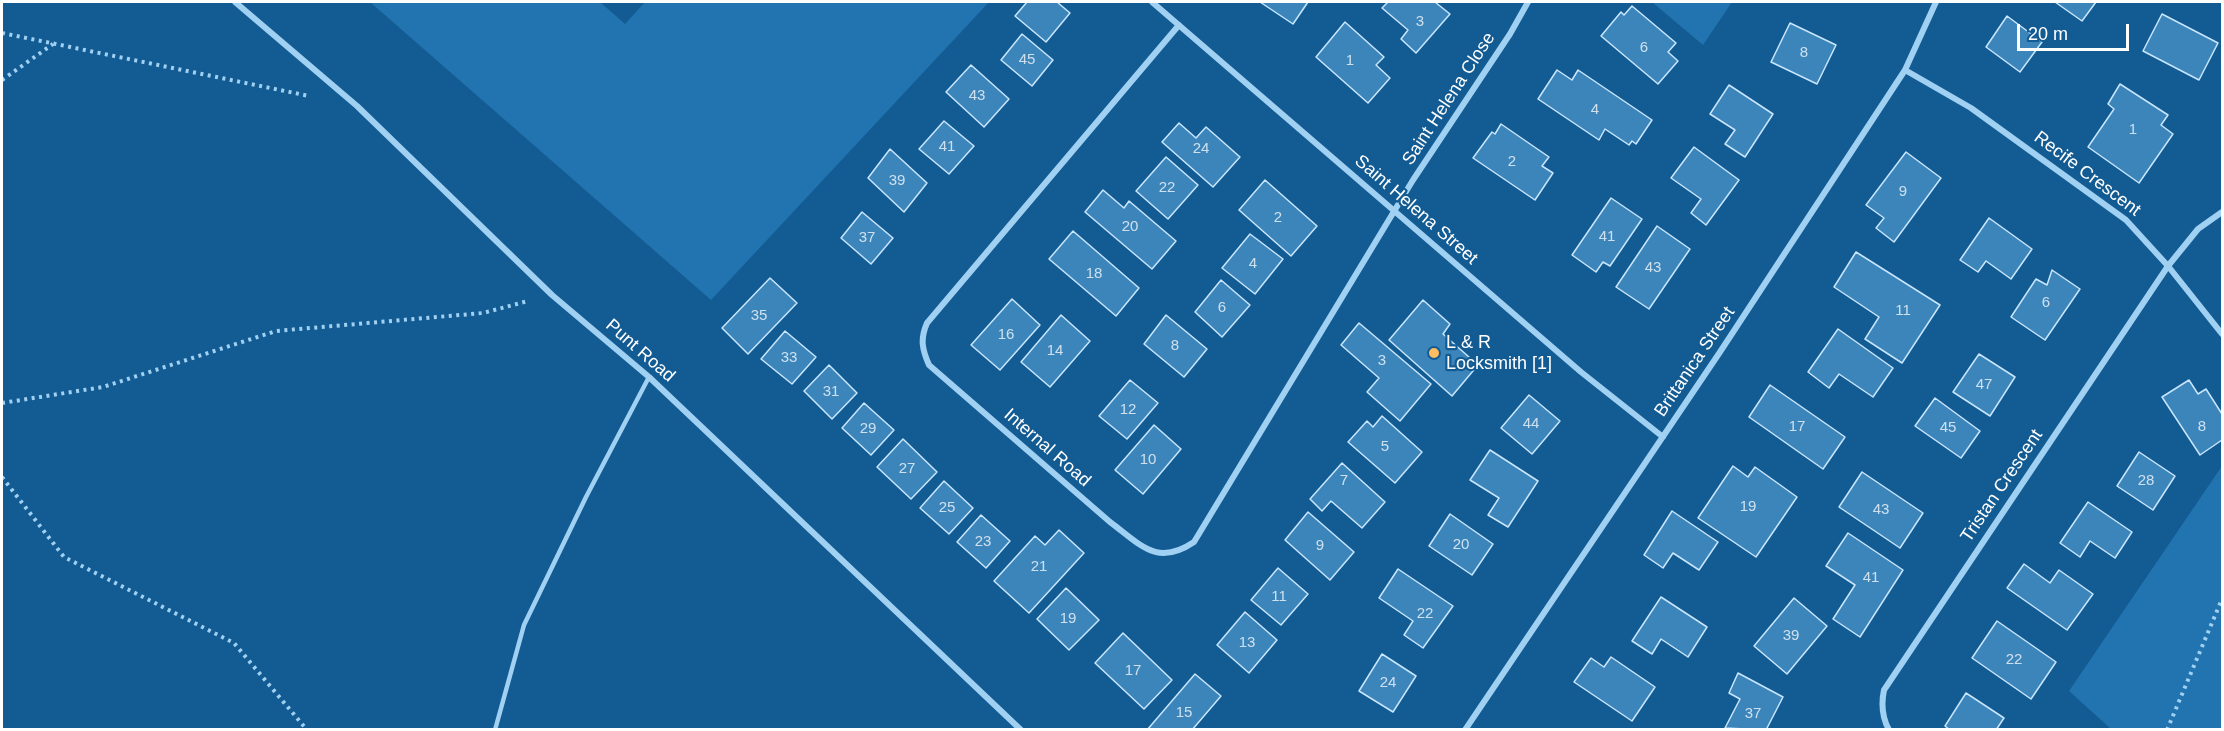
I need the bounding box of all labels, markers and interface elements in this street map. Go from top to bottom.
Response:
scale bar [2020,12,2132,50]
house number: 3 [1416,13,1424,31]
text: 20 m [2028,24,2068,44]
street label: Saint Helena Close [1398,29,1500,169]
house number: 6 [1640,39,1648,57]
house number: 8 [1800,44,1808,62]
house number: 45 [1019,51,1035,69]
house number: 1 [1346,52,1354,70]
house number: 43 [969,87,985,105]
house number: 4 [1591,101,1599,119]
house number: 1 [2129,121,2137,139]
street label: Recife Crescent [2029,127,2145,221]
house number: 41 [939,138,955,156]
house number: 24 [1193,140,1209,158]
street label: Saint Helena Street [1350,151,1482,269]
house number: 2 [1508,153,1516,171]
house number: 39 [889,172,905,190]
house number: 22 [1159,179,1175,197]
house number: 9 [1899,183,1907,201]
house number: 2 [1274,209,1282,227]
house number: 20 [1122,218,1138,236]
house number: 41 [1599,228,1615,246]
house number: 37 [859,229,875,247]
house number: 4 [1249,255,1257,273]
house number: 43 [1645,259,1661,277]
house number: 18 [1086,265,1102,283]
house number: 6 [2042,294,2050,312]
house number: 6 [1218,299,1226,317]
house number: 11 [1895,302,1911,320]
street label: Brittanica Street [1650,303,1740,421]
house number: 35 [751,307,767,325]
street label: Punt Road [601,315,679,387]
house number: 16 [998,326,1014,344]
place label: L & R Locksmith [1] [1446,332,1552,374]
house number: 8 [1171,337,1179,355]
house number: 14 [1047,342,1063,360]
marker: L & R Locksmith [1] [1427,346,1441,360]
house number: 33 [781,349,797,367]
house number: 3 [1378,352,1386,370]
house number: 47 [1976,376,1992,394]
house number: 31 [823,383,839,401]
house number: 12 [1120,401,1136,419]
street label: Internal Road [999,404,1095,492]
house number: 44 [1523,415,1539,433]
house number: 17 [1789,418,1805,436]
house number: 8 [2198,418,2206,436]
house number: 45 [1940,419,1956,437]
house number: 29 [860,420,876,438]
street label: Tristan Crescent [1956,426,2048,546]
house number: 5 [1381,438,1389,456]
house number: 10 [1140,451,1156,469]
house number: 27 [899,460,915,478]
house number: 7 [1340,472,1348,490]
house number: 28 [2138,472,2154,490]
house number: 19 [1740,498,1756,516]
house number: 25 [939,499,955,517]
house number: 43 [1873,501,1889,519]
house number: 23 [975,533,991,551]
house number: 20 [1453,536,1469,554]
house number: 9 [1316,537,1324,555]
house number: 21 [1031,558,1047,576]
house number: 41 [1863,569,1879,587]
house number: 11 [1271,588,1287,606]
house number: 22 [1417,605,1433,623]
house number: 19 [1060,610,1076,628]
house number: 39 [1783,627,1799,645]
house number: 13 [1239,634,1255,652]
house number: 22 [2006,651,2022,669]
house number: 17 [1125,662,1141,680]
house number: 24 [1380,674,1396,692]
house number: 15 [1176,704,1192,722]
house number: 37 [1745,705,1761,723]

